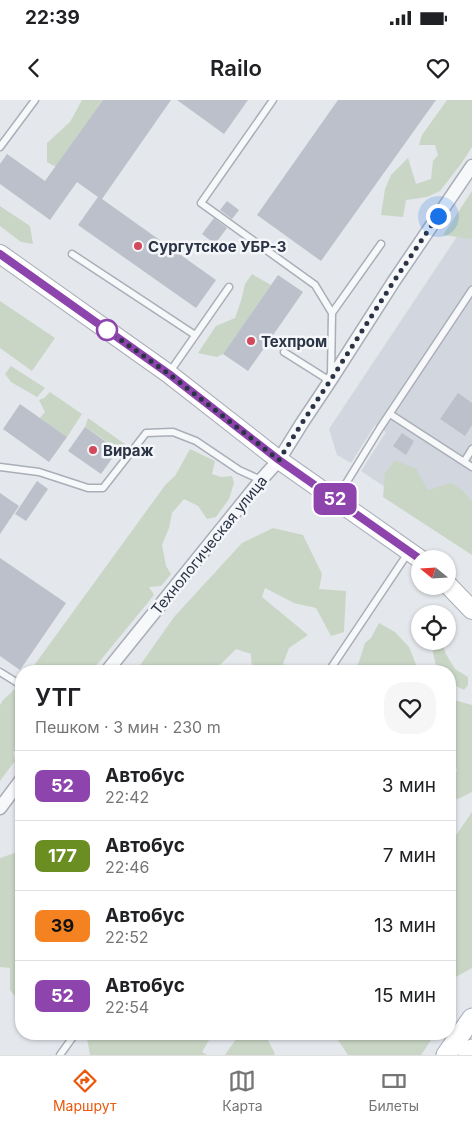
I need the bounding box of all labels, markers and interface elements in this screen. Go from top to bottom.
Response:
text: 22:39 [25,6,80,29]
icon: back [20,54,48,82]
icon: heart [424,54,452,82]
text: Railo [210,55,262,81]
your location [426,204,451,229]
place label: Сургутское УБР-3 [148,237,286,256]
marker: Сургутское УБР-3 [132,240,144,252]
unlabelled marker [96,319,118,341]
place label: Техпром [261,332,327,351]
marker: Техпром [245,335,257,347]
place label: Вираж [103,441,154,460]
marker: Вираж [87,444,99,456]
street label: Технологическая улица [147,471,271,619]
line badge: 52 [312,483,358,515]
text: 52 [324,488,346,509]
north arrow [411,550,456,595]
map controls [411,550,456,650]
button: locate [411,605,456,650]
button: heart [384,682,436,734]
text: УТГ [35,683,81,712]
text: Пешком · 3 мин · 230 m [35,717,221,737]
text: Автобус [105,764,185,787]
text: 3 мин [382,774,436,797]
text: 52 [51,775,74,796]
text: 22:42 [105,787,149,807]
text: Автобус [105,834,185,857]
text: 7 мин [383,844,436,867]
text: 177 [48,845,77,866]
text: 22:46 [105,857,149,877]
text: Автобус [105,904,185,927]
text: 13 мин [374,914,436,937]
text: 39 [51,915,74,936]
text: 22:52 [105,927,149,947]
text: Автобус [105,974,185,997]
text: 15 мин [374,984,436,1007]
text: 52 [51,985,74,1006]
text: 22:54 [105,997,149,1017]
tab: Маршрут [53,1067,116,1114]
tab: Карта [222,1067,263,1114]
tab: Билеты [368,1067,419,1114]

